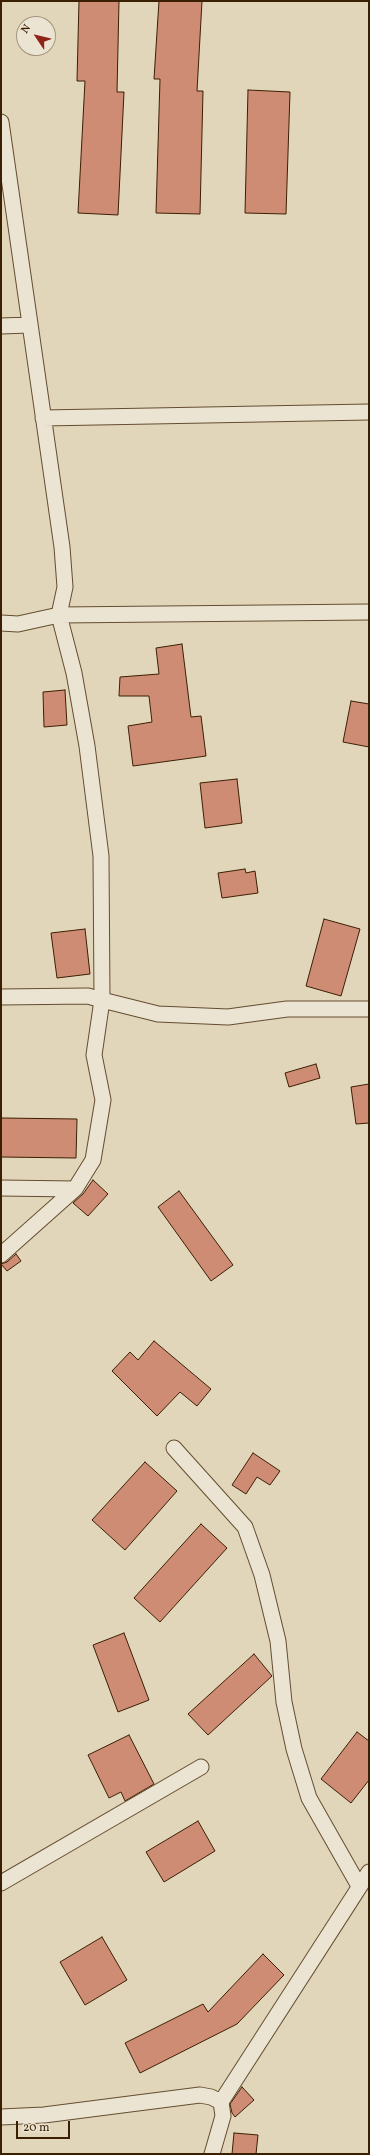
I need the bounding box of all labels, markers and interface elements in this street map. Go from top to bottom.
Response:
north arrow [16,16,56,56]
text: N [18,22,35,37]
scale bar [18,2113,72,2139]
text: 20 m [23,2120,50,2136]

